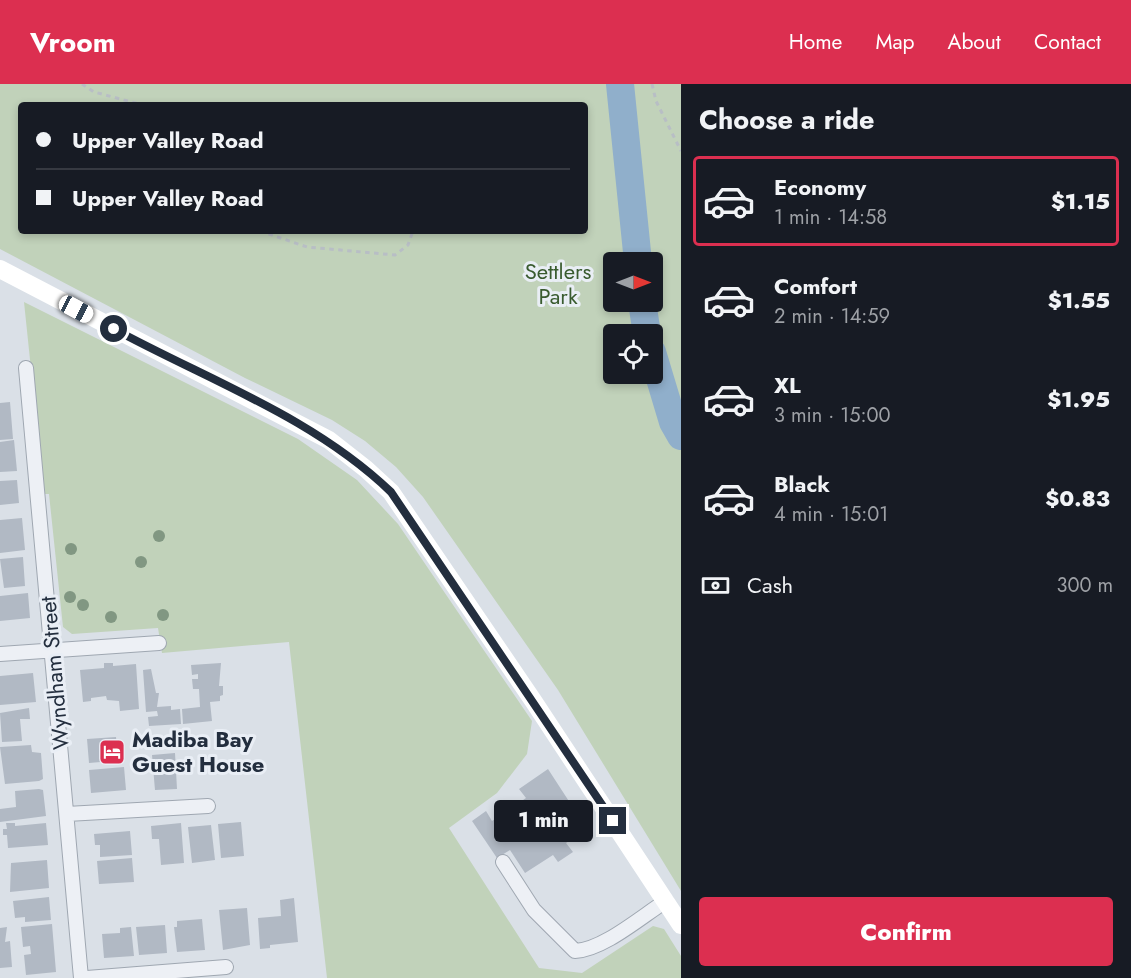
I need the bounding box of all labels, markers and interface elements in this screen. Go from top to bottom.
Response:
text: Vroom [30,22,116,63]
text: Home [789,27,842,57]
text: Map [875,27,915,57]
text: About [948,27,1001,57]
text: Contact [1034,27,1101,57]
text: Choose a ride [699,100,874,139]
text: Upper Valley Road [72,124,264,156]
text: Economy [774,171,866,203]
icon: car [702,174,756,228]
text: Upper Valley Road [72,182,264,214]
text: $1.15 [1051,185,1110,217]
text: 1 min · 14:58 [774,203,887,232]
north arrow [603,252,663,312]
map controls [603,252,663,384]
park label: Settlers Park [525,255,592,312]
text: Comfort [774,270,857,302]
icon: car [702,273,756,327]
text: $1.55 [1048,284,1110,316]
car [56,293,96,325]
text: 2 min · 14:59 [774,302,890,331]
route start [100,315,127,342]
button: locate [603,324,663,384]
text: XL [774,369,801,401]
icon: car [702,372,756,426]
text: $1.95 [1047,383,1110,415]
text: 3 min · 15:00 [774,401,891,430]
text: Black [774,468,830,500]
icon: car [702,471,756,525]
text: $0.83 [1045,482,1110,514]
text: 4 min · 15:01 [774,500,888,529]
icon: cash [699,569,732,602]
text: Cash [747,569,793,601]
text: 300 m [1056,571,1113,600]
street label: Wyndham Street [31,594,77,751]
place label: Madiba Bay Guest House [132,723,264,780]
hotel icon: Madiba Bay Guest House [97,737,127,767]
callout: 1 min [493,800,592,842]
text: 1 min [518,806,569,835]
route end [599,807,626,834]
button: Confirm [699,897,1113,966]

